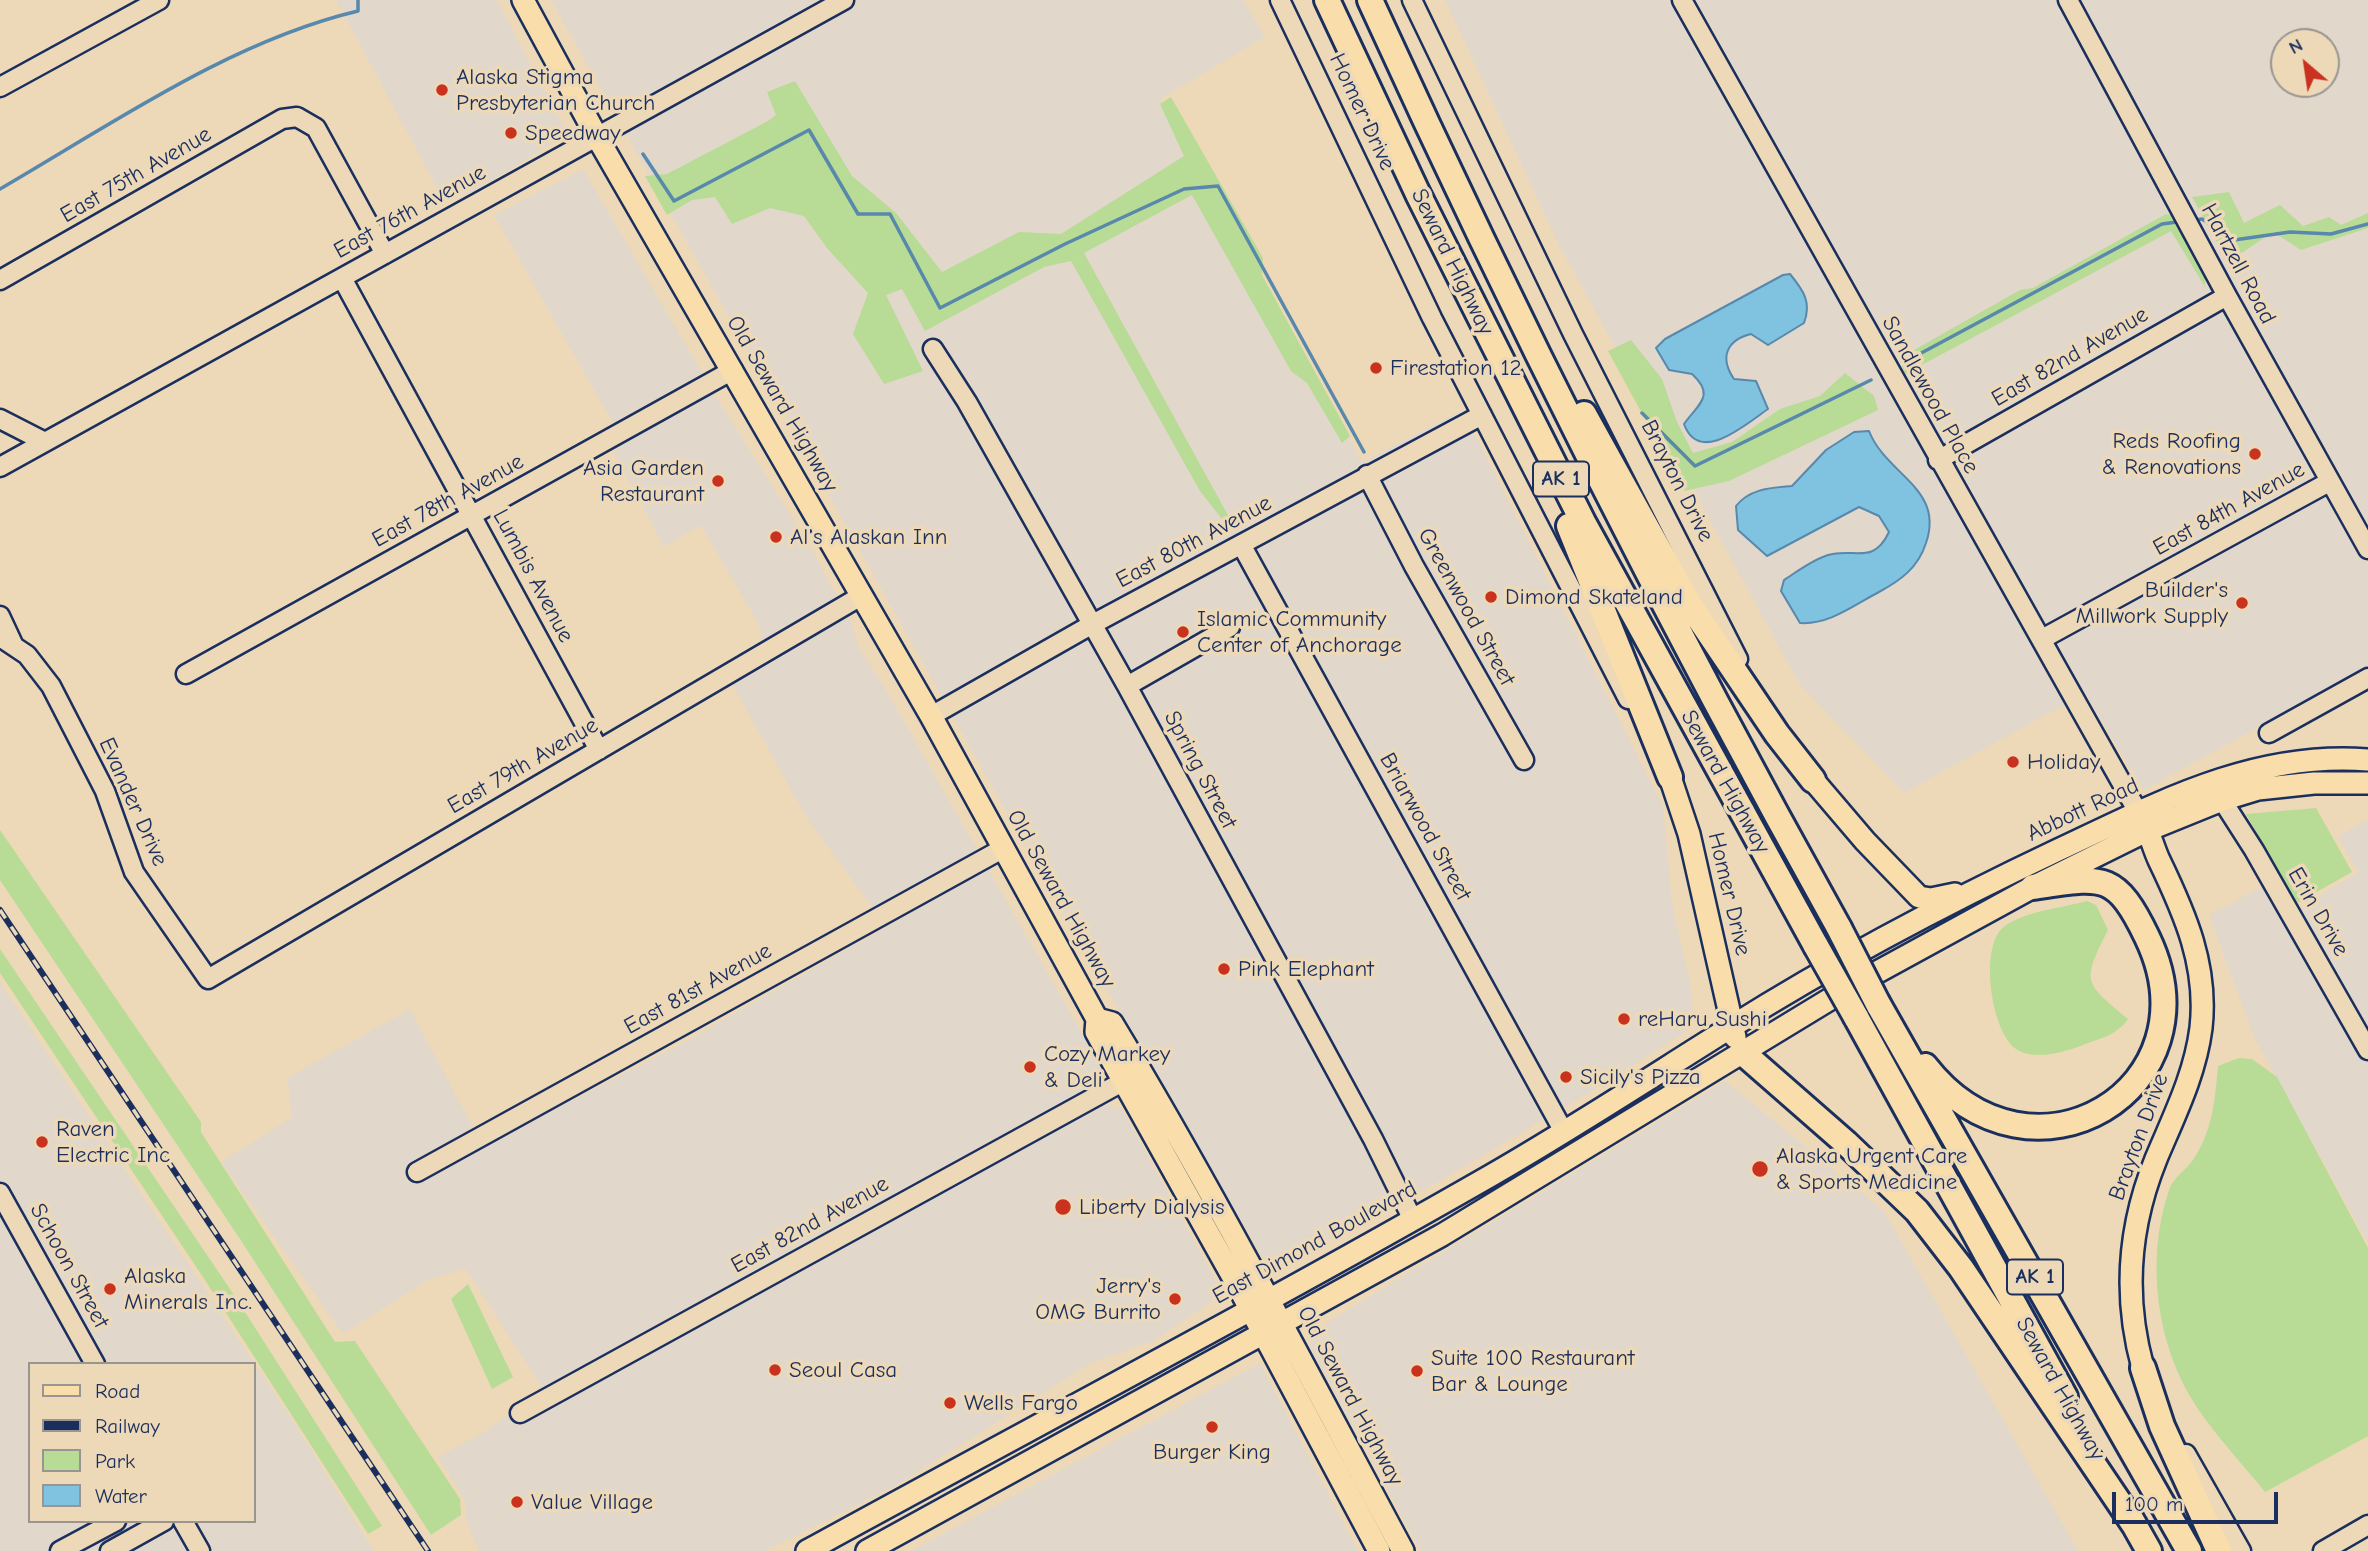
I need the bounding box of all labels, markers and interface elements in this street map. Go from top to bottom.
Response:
north arrow [2270,28,2340,98]
text: N [2285,34,2307,59]
street label: Homer Drive [1323,49,1401,175]
place label: Alaska Stigma Presbyterian Church [456,63,655,117]
marker: Alaska Stigma Presbyterian Church [434,82,450,98]
place label: Speedway [525,119,621,147]
street label: East 75th Avenue [56,121,216,229]
marker: Speedway [503,125,519,141]
street label: East 76th Avenue [329,159,491,265]
street label: Seward Highway [1405,184,1499,340]
street label: Hartzell Road [2195,199,2281,329]
street label: East 82nd Avenue [1987,301,2153,413]
street label: Old Seward Highway [720,311,844,497]
street label: Sandlewood Place [1875,311,1985,479]
place label: Firestation 12 [1390,354,1522,382]
marker: Firestation 12 [1368,360,1384,376]
street label: Brayton Drive [1634,415,1720,547]
place label: Reds Roofing & Renovations [2102,427,2241,481]
marker: Reds Roofing & Renovations [2247,446,2263,462]
street label: East 78th Avenue [367,448,529,554]
place label: Asia Garden Restaurant [583,454,704,508]
street label: East 84th Avenue [2148,456,2310,562]
road number: AK 1 [1533,462,1589,496]
marker: Asia Garden Restaurant [710,473,726,489]
street label: East 80th Avenue [1112,489,1276,595]
street label: Lumbis Avenue [486,505,580,647]
place label: Al's Alaskan Inn [790,523,947,551]
street label: Greenwood Street [1411,523,1521,691]
marker: Al's Alaskan Inn [768,529,784,545]
place label: Builder's Millwork Supply [2076,576,2228,630]
place label: Dimond Skateland [1505,583,1683,611]
marker: Dimond Skateland [1483,589,1499,605]
marker: Builder's Millwork Supply [2234,595,2250,611]
place label: Islamic Community Center of Anchorage [1197,605,1402,659]
marker: Islamic Community Center of Anchorage [1175,624,1191,640]
street label: Spring Street [1157,706,1243,834]
street label: Seward Highway [1674,706,1776,858]
street label: East 79th Avenue [443,712,603,820]
street label: Evander Drive [92,734,174,870]
street label: Briarwood Street [1373,748,1477,906]
place label: Holiday [2027,748,2100,776]
marker: Holiday [2005,754,2021,770]
street label: Abbott Road [2023,772,2143,848]
street label: Old Seward Highway [1001,805,1121,993]
street label: Homer Drive [1701,830,1757,958]
street label: Erin Drive [2282,863,2354,961]
street label: East 81st Avenue [619,937,777,1041]
place label: Pink Elephant [1238,955,1374,983]
marker: Pink Elephant [1216,961,1232,977]
place label: reHaru Sushi [1638,1005,1767,1033]
marker: reHaru Sushi [1616,1011,1632,1027]
place label: Cozy Markey & Deli [1044,1040,1170,1094]
marker: Cozy Markey & Deli [1022,1059,1038,1075]
place label: Sicily's Pizza [1580,1063,1701,1091]
marker: Sicily's Pizza [1558,1069,1574,1085]
street label: Brayton Drive [2103,1070,2175,1204]
place label: Raven Electric Inc [56,1115,170,1169]
marker: Raven Electric Inc [34,1134,50,1150]
place label: Alaska Urgent Care & Sports Medicine [1776,1142,1967,1196]
marker: Alaska Urgent Care & Sports Medicine [1750,1159,1770,1179]
street label: East 82nd Avenue [726,1170,894,1280]
street label: East Dimond Boulevard [1208,1175,1422,1311]
place label: Liberty Dialysis [1079,1193,1224,1221]
marker: Liberty Dialysis [1053,1197,1073,1217]
street label: Schoon Street [23,1199,115,1333]
road number: AK 1 [2007,1260,2063,1294]
place label: Alaska Minerals Inc. [124,1262,252,1316]
place label: Jerry's OMG Burrito [1035,1272,1161,1326]
marker: Alaska Minerals Inc. [102,1281,118,1297]
marker: Jerry's OMG Burrito [1167,1291,1183,1307]
street label: Old Seward Highway [1291,1302,1409,1490]
street label: Seward Highway [2009,1313,2111,1465]
place label: Suite 100 Restaurant Bar & Lounge [1431,1344,1635,1398]
place label: Seoul Casa [789,1356,897,1384]
legend [28,1362,256,1523]
marker: Seoul Casa [767,1362,783,1378]
marker: Suite 100 Restaurant Bar & Lounge [1409,1363,1425,1379]
text: Road [95,1379,140,1403]
place label: Wells Fargo [964,1389,1078,1417]
marker: Wells Fargo [942,1395,958,1411]
text: Railway [95,1414,160,1438]
marker: Burger King [1204,1419,1220,1435]
place label: Burger King [1153,1438,1271,1466]
text: Park [95,1449,135,1473]
scale bar [2116,1478,2282,1522]
text: Water [95,1484,147,1508]
place label: Value Village [531,1488,653,1516]
text: 100 m [2125,1492,2183,1516]
marker: Value Village [509,1494,525,1510]

